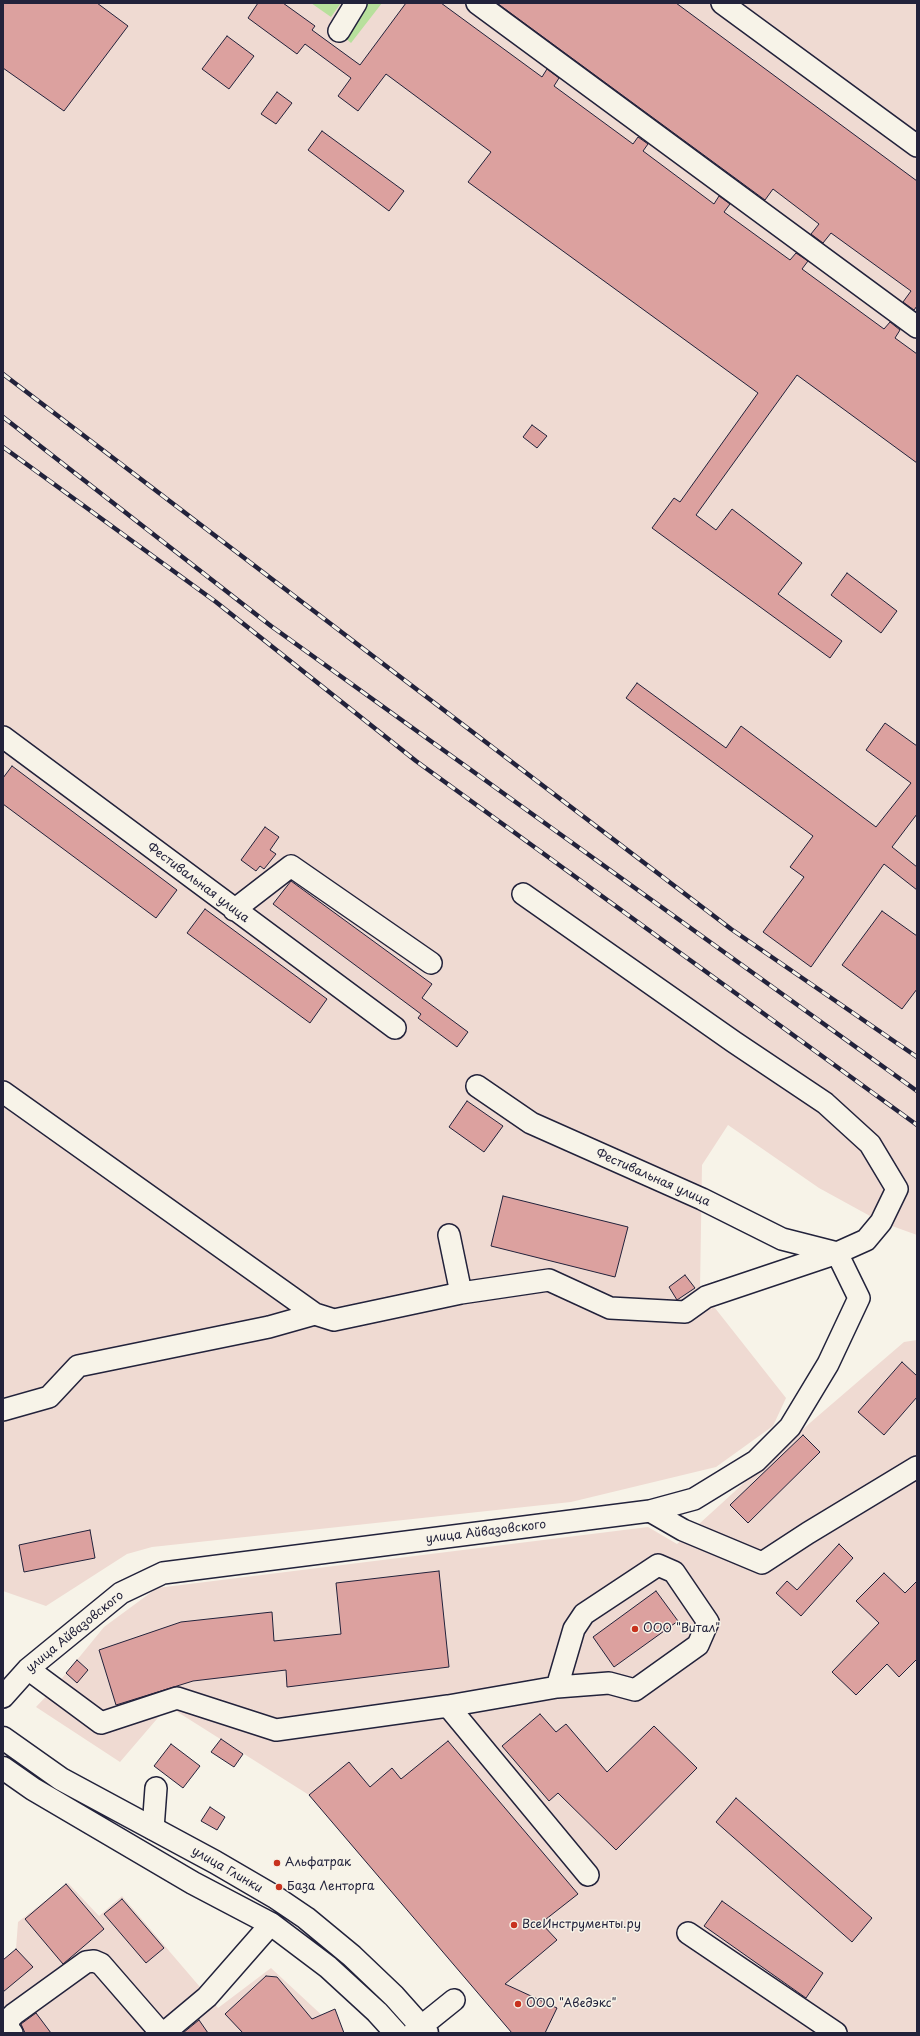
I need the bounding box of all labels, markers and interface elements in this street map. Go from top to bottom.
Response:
street label: Фестивальная улица [144,840,252,926]
street label: Фестивальная улица [594,1146,712,1210]
street label: улица Айвазовского [425,1517,547,1547]
street label: улица Айвазовского [23,1588,127,1676]
place label: ООО "Витал" [643,1622,720,1636]
marker: ООО "Витал" [630,1624,640,1634]
street label: улица Глинки [189,1844,265,1896]
place label: Альфатрак [285,1856,351,1870]
marker: Альфатрак [272,1858,282,1868]
place label: База Ленторга [287,1880,375,1894]
marker: База Ленторга [274,1882,284,1892]
place label: ВсеИнструменты.ру [522,1918,641,1932]
marker: ВсеИнструменты.ру [509,1920,519,1930]
place label: ООО "Аведэкс" [526,1997,616,2011]
marker: ООО "Аведэкс" [513,1999,523,2009]

